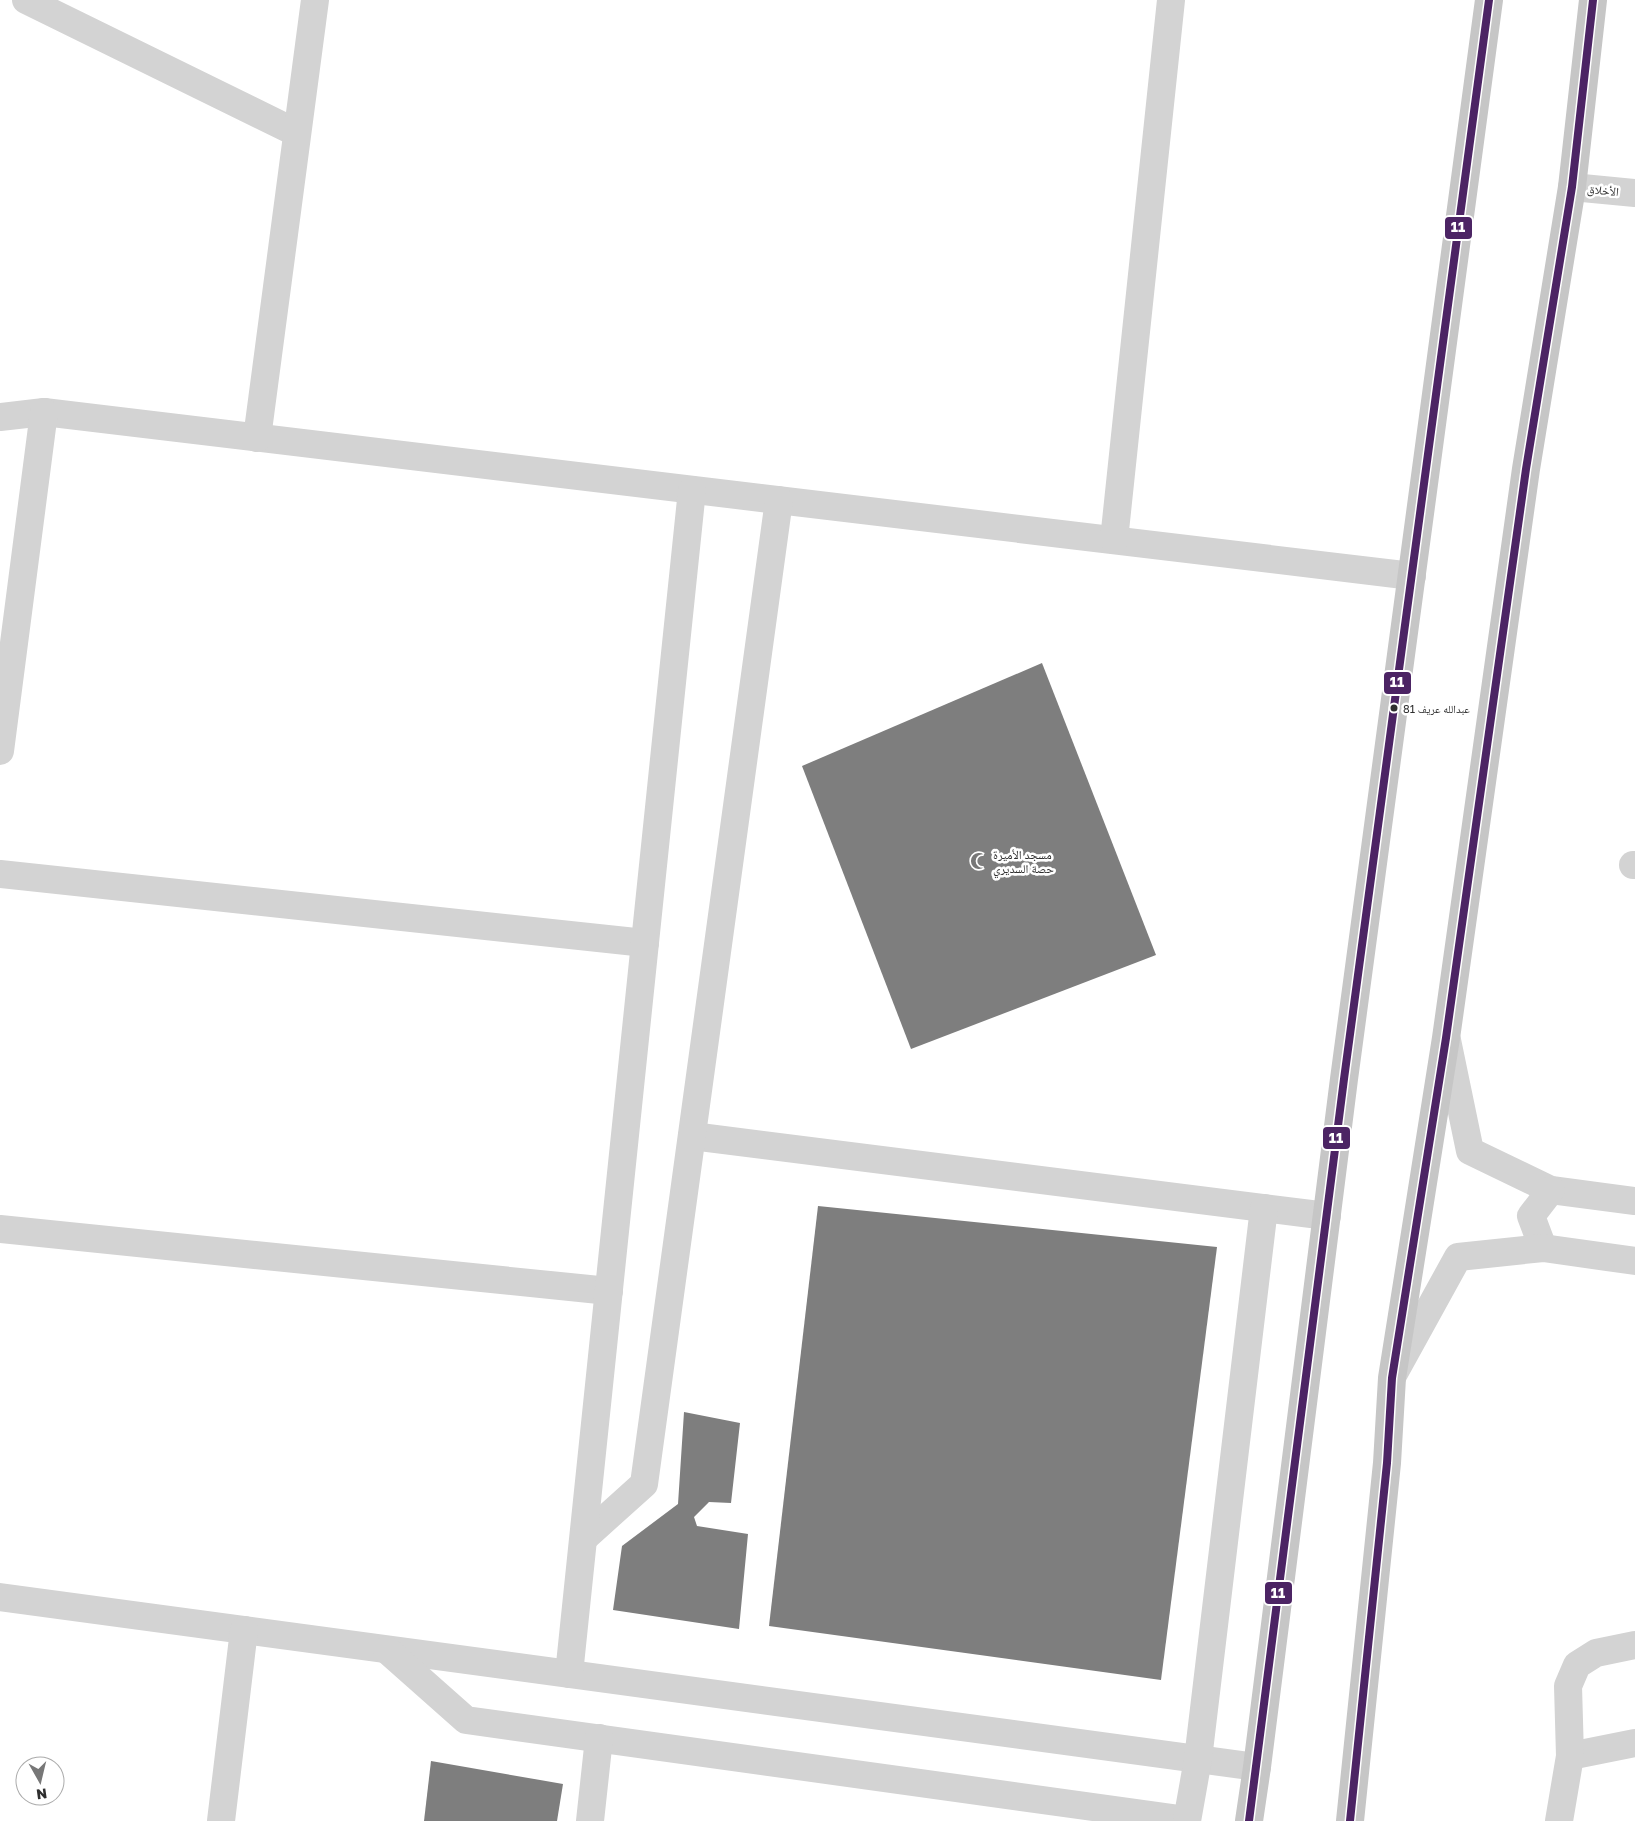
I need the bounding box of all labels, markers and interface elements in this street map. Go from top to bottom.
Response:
street label: الأخلاق [1586,181,1620,199]
line badge: 11 [1444,216,1473,240]
text: 11 [1451,218,1465,235]
line badge: 11 [1383,671,1412,695]
text: 11 [1390,673,1404,690]
place label: عبدالله عريف 81 [1403,702,1470,715]
marker: عبدالله عريف 81 [1389,703,1399,713]
place label: مسجد الأميرة حصة السديري [993,847,1054,879]
mosque icon: مسجد الأميرة حصة السديري [969,851,989,871]
line badge: 11 [1322,1126,1351,1150]
text: 11 [1329,1129,1343,1146]
line badge: 11 [1264,1581,1293,1605]
text: 11 [1271,1584,1285,1601]
north arrow [15,1756,65,1806]
text: N [35,1785,48,1804]

